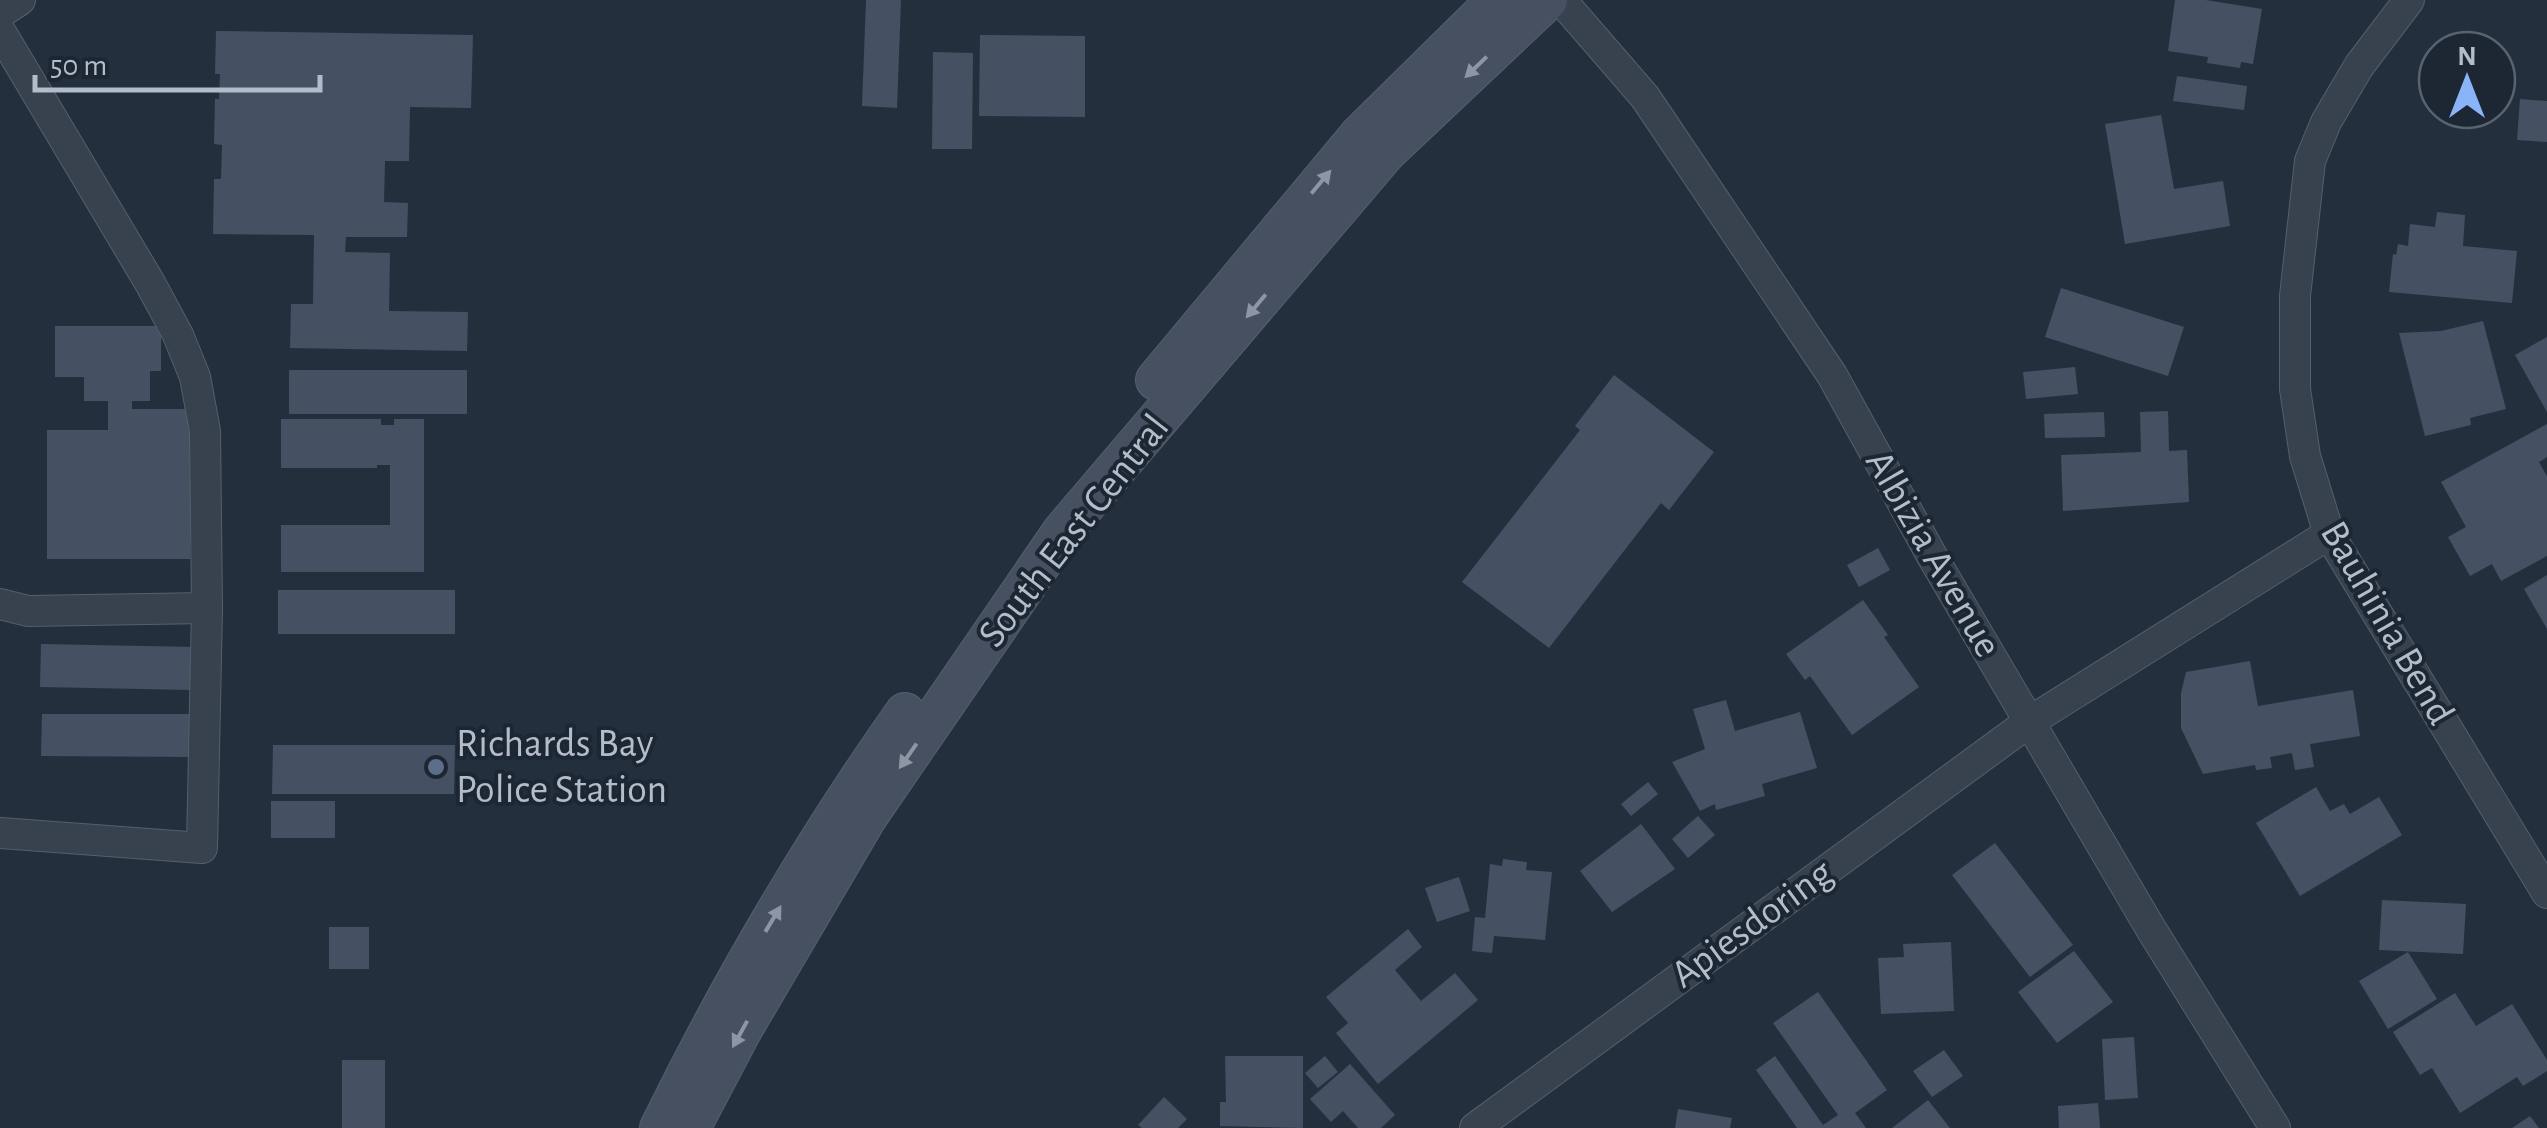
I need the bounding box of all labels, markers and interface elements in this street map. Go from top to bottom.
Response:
scale bar [35,30,320,92]
north arrow [2417,30,2517,130]
text: N [2457,43,2477,71]
text: 50 m [50,51,107,81]
one-way arrow [1464,55,1488,78]
one-way arrow [1309,169,1331,194]
one-way arrow [1245,293,1267,318]
street label: South East Central [971,408,1177,654]
street label: Albizia Avenue [1858,444,2008,664]
street label: Bauhinia Bend [2313,515,2461,731]
place label: Richards Bay Police Station [456,724,667,810]
one-way arrow [899,743,918,770]
marker: Richards Bay Police Station [425,756,447,778]
street label: Apiesdoring [1664,852,1840,996]
one-way arrow [763,905,781,933]
one-way arrow [731,1020,749,1048]

